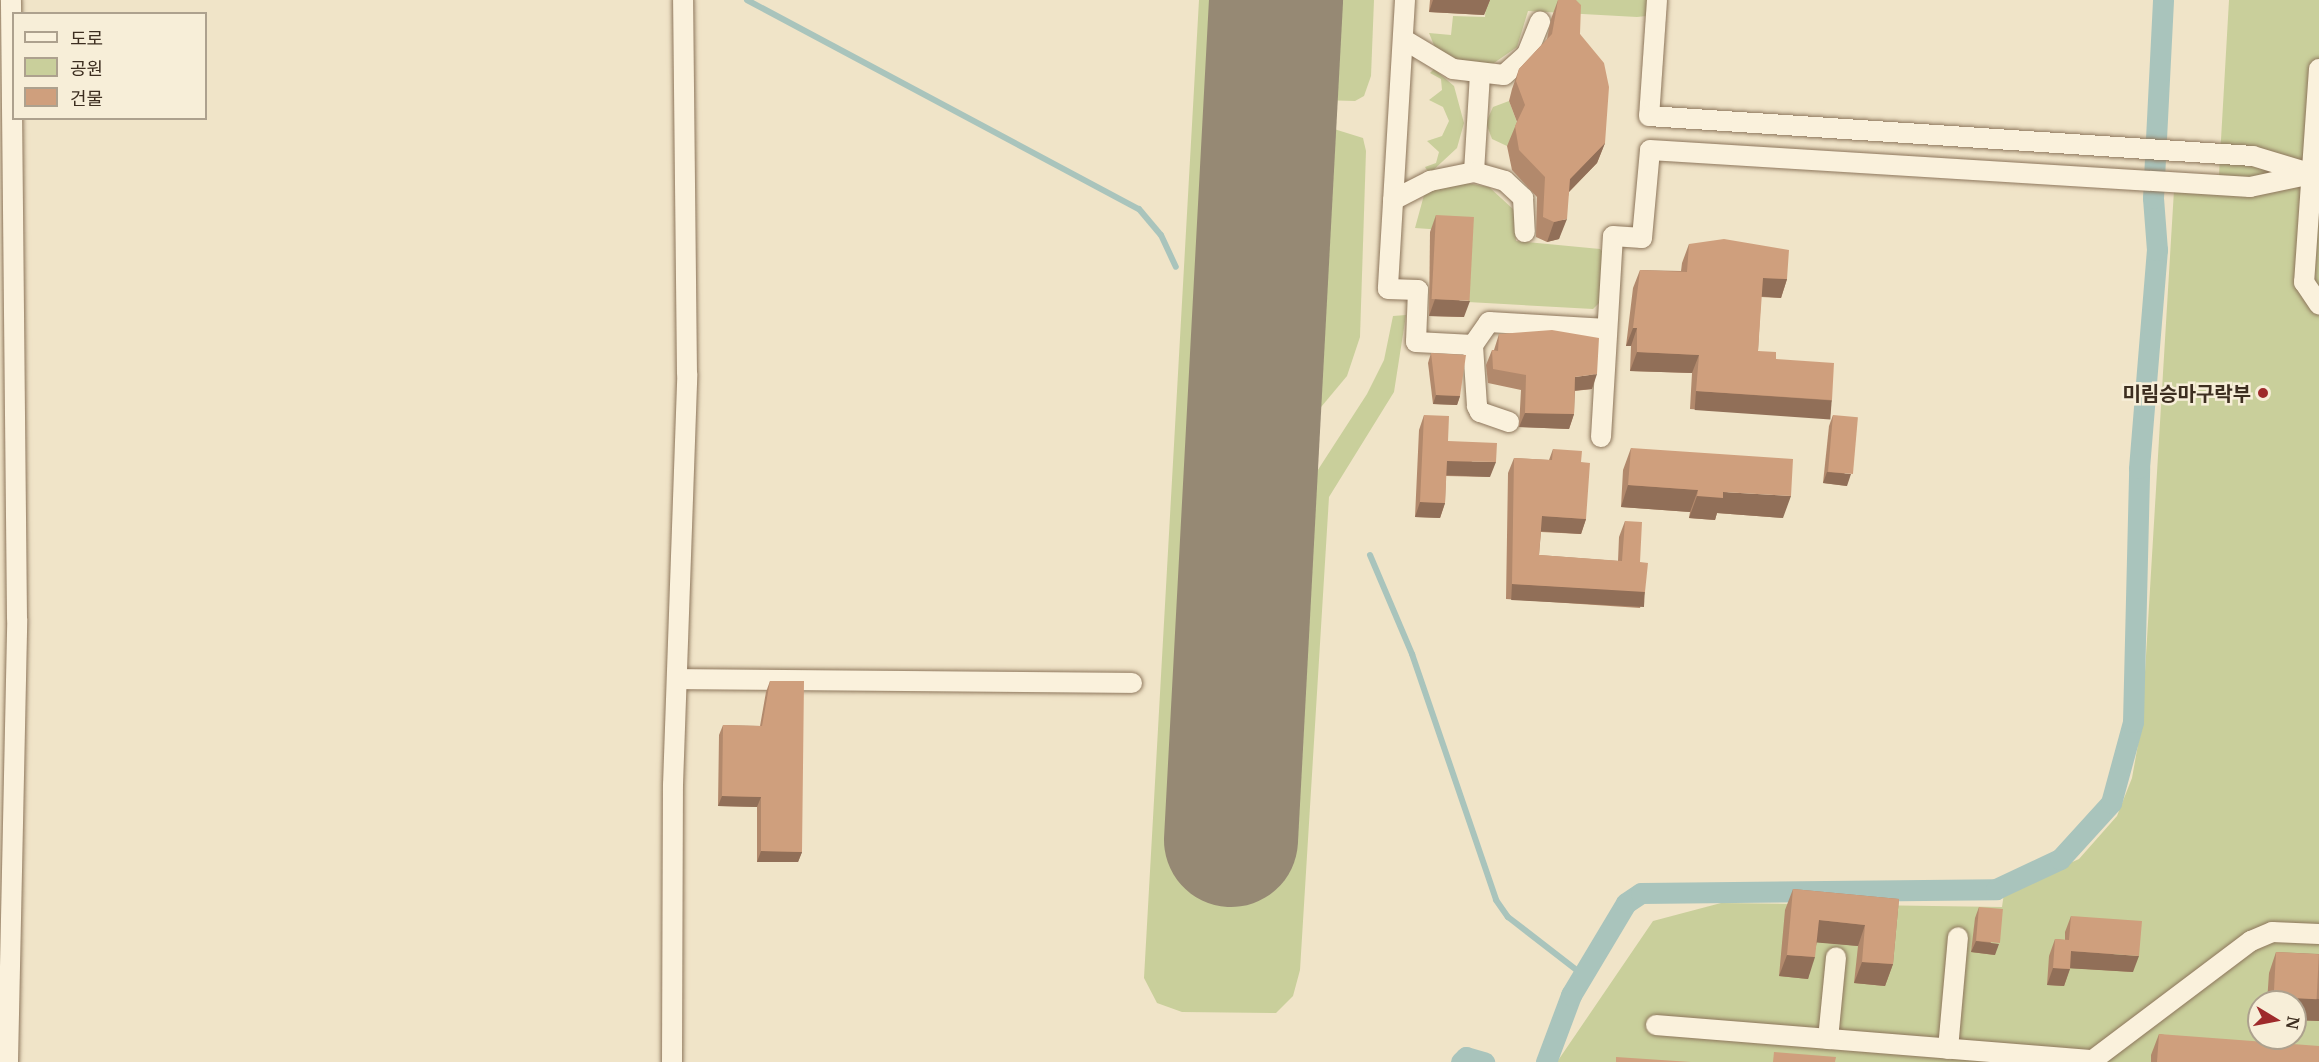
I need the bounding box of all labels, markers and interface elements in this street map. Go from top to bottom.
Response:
legend [12,12,207,120]
text: 도로 [70,27,103,50]
text: 공원 [70,57,103,80]
text: 건물 [70,87,103,110]
place label: 미림승마구락부 [2122,381,2251,405]
marker: 미림승마구락부 [2256,386,2270,400]
north arrow [2247,990,2307,1050]
text: N [2282,1015,2304,1031]

